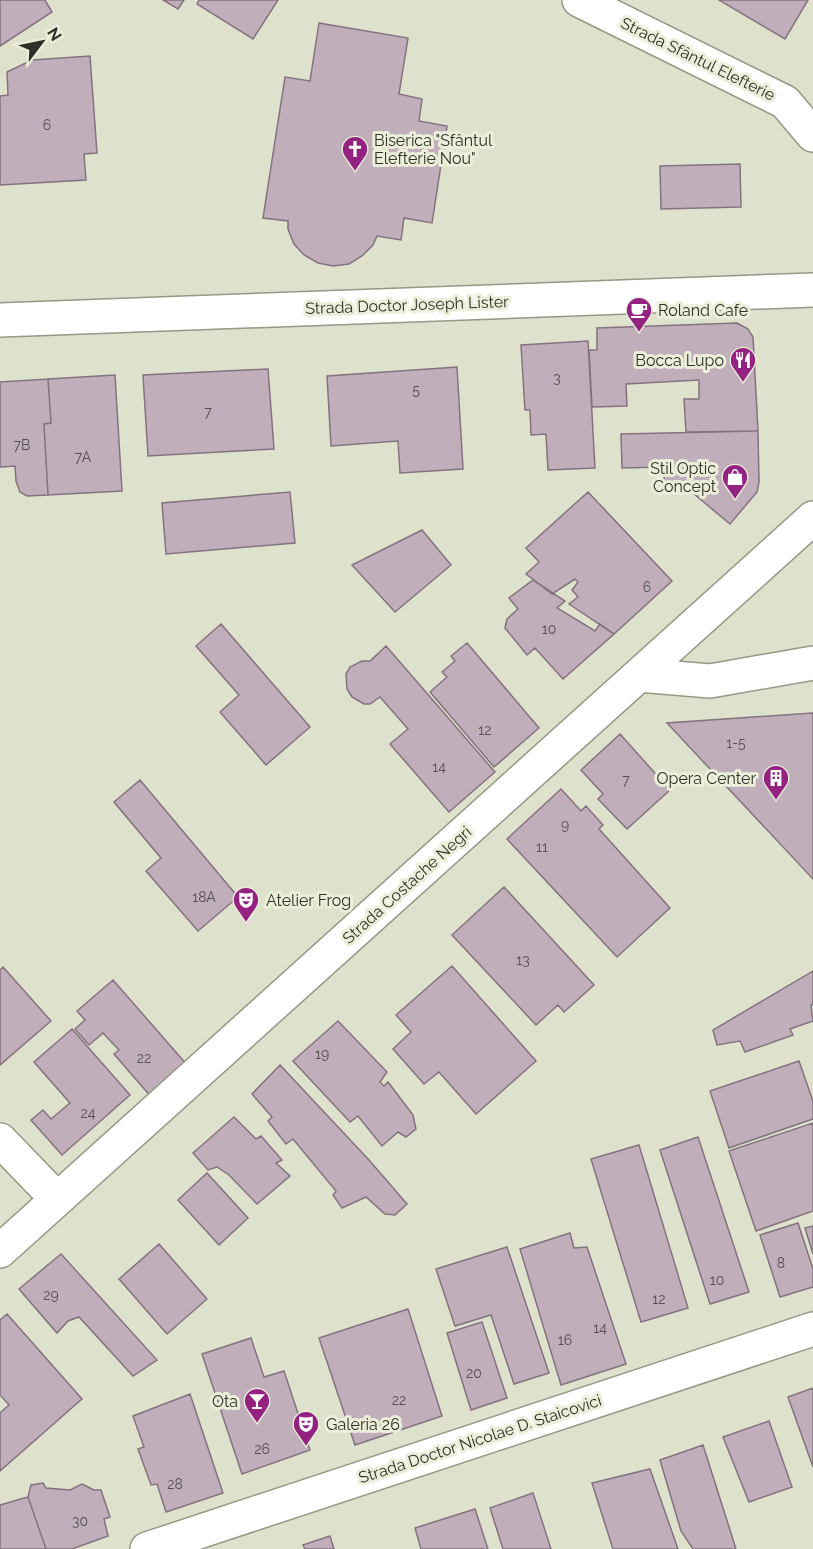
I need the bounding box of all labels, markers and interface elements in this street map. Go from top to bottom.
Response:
north arrow [12,12,72,72]
street label: Strada Sfântul Elefterie [618,13,778,105]
text: N [43,24,66,45]
house number: 6 [43,117,51,133]
place label: Biserica "Sfântul Elefterie Nou" [374,131,493,168]
church icon: Biserica "Sfântul Elefterie Nou" [340,134,370,172]
street label: Strada Doctor Joseph Lister [305,292,509,318]
cafe icon: Roland Cafe [624,295,654,333]
place label: Roland Cafe [658,301,748,320]
restaurant icon: Bocca Lupo [728,345,758,383]
place label: Bocca Lupo [635,351,724,370]
house number: 3 [553,370,561,386]
house number: 5 [412,382,420,398]
house number: 7 [204,404,212,420]
house number: 7B [14,437,30,453]
house number: 7A [75,449,92,465]
place label: Stil Optic Concept [650,459,717,496]
shop icon: Stil Optic Concept [720,462,750,500]
house number: 6 [643,579,651,595]
house number: 10 [542,621,556,637]
house number: 12 [478,722,492,738]
house number: 1-5 [726,735,746,751]
house number: 14 [432,759,446,775]
building icon: Opera Center [761,763,791,801]
place label: Opera Center [657,769,756,788]
house number: 7 [622,772,630,788]
house number: 9 [561,817,569,833]
street label: Strada Costache Negri [339,822,475,948]
house number: 11 [536,839,548,855]
theatre icon: Atelier Frog [231,885,261,923]
house number: 18A [192,889,216,905]
place label: Atelier Frog [266,891,351,910]
house number: 13 [516,952,530,968]
house number: 19 [315,1046,329,1062]
house number: 22 [137,1050,151,1066]
house number: 24 [81,1105,96,1121]
house number: 8 [777,1255,785,1271]
house number: 10 [710,1272,724,1288]
house number: 29 [43,1287,59,1303]
house number: 12 [652,1291,666,1307]
house number: 14 [593,1320,607,1336]
house number: 16 [558,1332,572,1348]
house number: 20 [466,1365,482,1381]
bar icon: Ota [242,1386,272,1424]
street label: Strada Doctor Nicolae D. Staicovici [356,1391,604,1487]
place label: Ota [212,1392,238,1411]
house number: 22 [392,1392,406,1408]
theatre icon: Galeria 26 [291,1409,321,1447]
place label: Galeria 26 [326,1415,400,1434]
house number: 26 [254,1441,270,1457]
house number: 28 [167,1476,183,1492]
house number: 30 [72,1513,88,1529]

